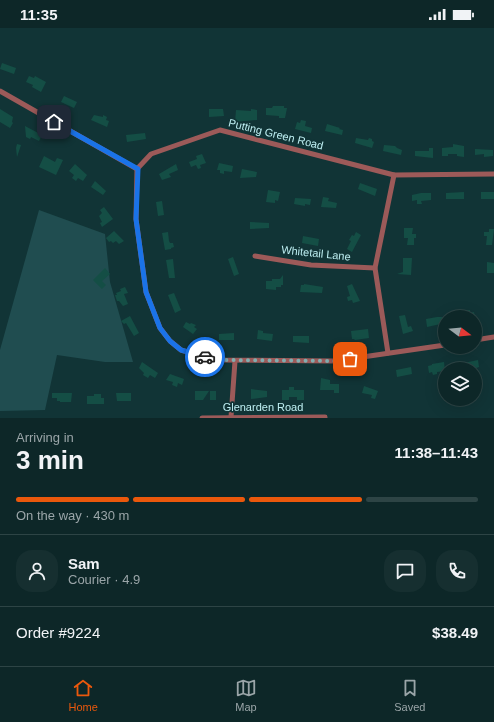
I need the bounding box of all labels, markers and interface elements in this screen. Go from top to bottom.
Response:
text: 11:35 [20,6,58,23]
pin [37,105,71,139]
icon: home [43,111,65,133]
street label: Putting Green Road [227,116,325,152]
street label: Whitetail Lane [281,243,351,263]
north arrow [438,310,482,354]
map controls [438,310,482,406]
courier [185,337,225,377]
pin [333,342,367,376]
icon: car [194,346,216,368]
icon: bag [339,348,361,370]
button: layers [438,362,482,406]
street label: Glenarden Road [223,401,303,413]
text: Arriving in [16,430,74,445]
text: 11:38–11:43 [395,444,478,461]
text: 3 min [16,445,84,475]
text: On the way · 430 m [16,508,129,523]
button: person [16,550,58,592]
button: chat [384,550,426,592]
button: phone [436,550,478,592]
text: Sam [68,555,100,572]
text: Courier · 4.9 [68,572,140,587]
text: Order #9224 [16,624,100,641]
text: $38.49 [432,624,478,641]
tab: Home [69,677,98,713]
tab: Map [235,677,257,713]
tab: Saved [394,677,425,713]

